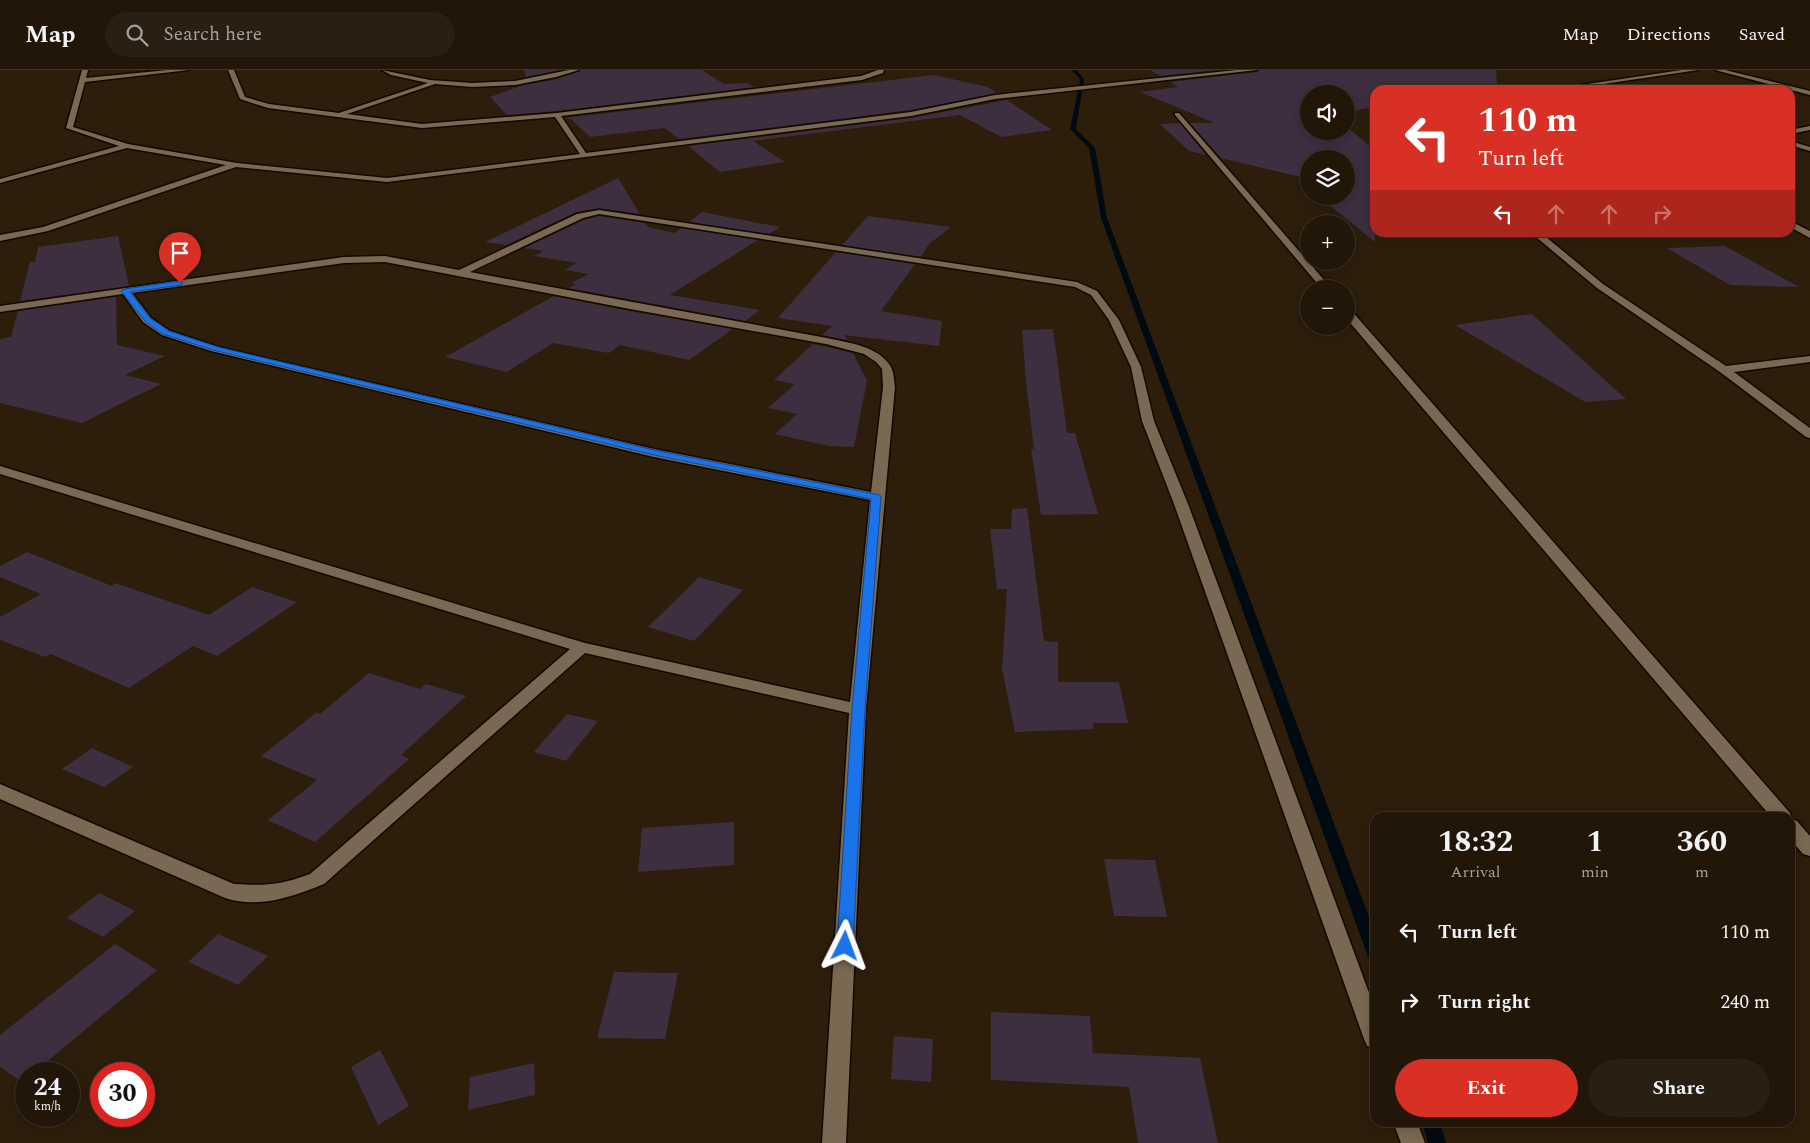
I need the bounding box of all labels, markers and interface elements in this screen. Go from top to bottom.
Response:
search box [105,12,455,57]
text: Map [25,17,75,53]
text: Search here [163,20,262,49]
icon: search [123,21,151,49]
text: Map [1563,21,1599,48]
text: Directions [1627,21,1711,48]
text: Saved [1739,21,1785,48]
map controls [1300,85,1355,335]
button: sound [1300,85,1355,140]
text: 110 m [1478,94,1577,147]
icon: left [1395,105,1460,170]
text: Turn left [1478,142,1564,175]
button: layers [1300,150,1355,205]
icon: left [1489,200,1517,228]
icon: ahead [1542,200,1570,228]
icon: ahead [1595,200,1623,228]
icon: right [1648,200,1676,228]
button: + [1300,215,1355,270]
pin [159,232,201,283]
icon: arrive [166,239,194,267]
button: − [1300,280,1355,335]
text: 18:32 [1438,819,1513,865]
text: 1 [1586,819,1603,865]
text: 360 [1677,819,1727,865]
text: Arrival [1451,860,1500,884]
text: min [1581,860,1609,884]
text: m [1695,860,1709,884]
icon: left [1395,918,1423,946]
text: Turn left [1438,918,1517,947]
text: 110 m [1720,918,1770,947]
position arrow [818,919,870,971]
icon: right [1395,988,1423,1016]
text: Turn right [1438,988,1531,1017]
text: 240 m [1720,988,1770,1017]
button: Exit [1395,1059,1578,1117]
button: Share [1588,1059,1770,1117]
speed limit sign: 30 [90,1062,155,1127]
text: 24 [33,1069,62,1107]
text: km/h [34,1097,61,1116]

